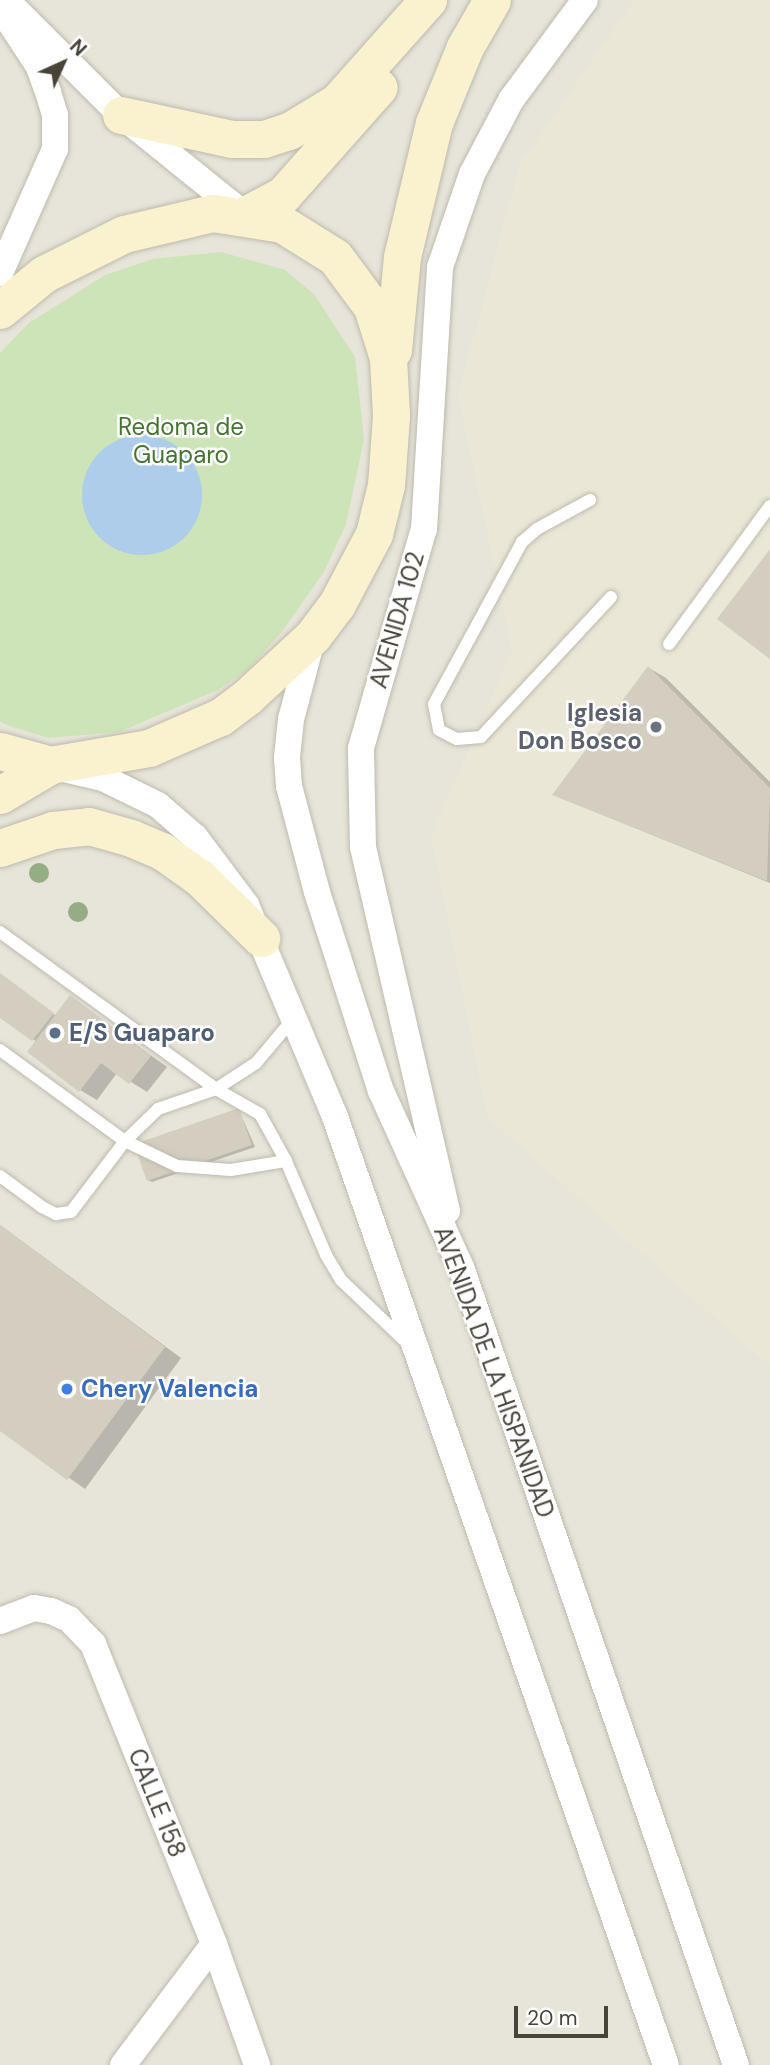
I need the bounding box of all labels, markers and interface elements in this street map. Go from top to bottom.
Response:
north arrow [28,28,98,98]
text: N [64,34,92,62]
park label: Redoma de Guaparo [118,413,244,469]
street label: AVENIDA 102 [364,548,430,692]
place label: Iglesia Don Bosco [518,699,642,755]
marker: Iglesia Don Bosco [648,719,664,735]
place label: E/S Guaparo [69,1019,215,1047]
marker: E/S Guaparo [47,1025,63,1041]
street label: AVENIDA DE LA HISPANIDAD [428,1222,560,1522]
place label: Chery Valencia [81,1375,258,1403]
marker: Chery Valencia [59,1381,75,1397]
street label: CALLE 158 [122,1744,192,1862]
scale bar [518,1992,612,2036]
text: 20 m [527,2004,578,2032]

